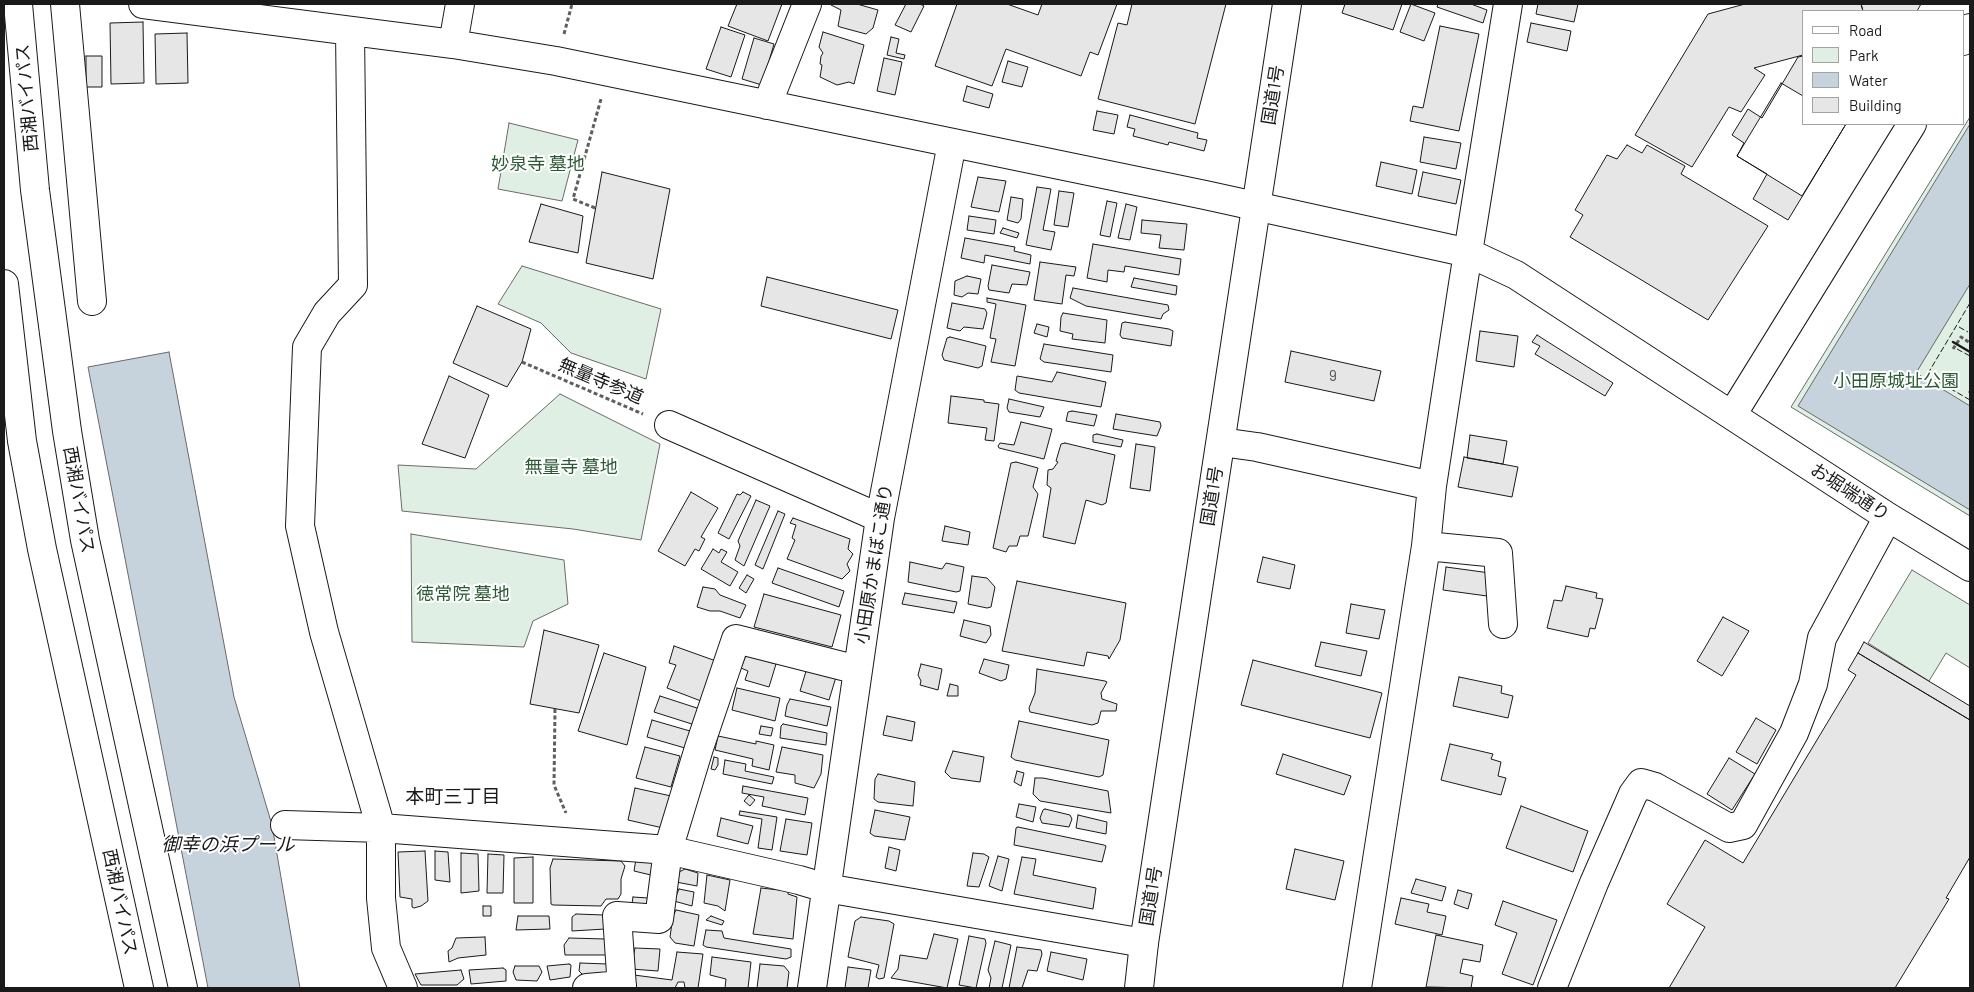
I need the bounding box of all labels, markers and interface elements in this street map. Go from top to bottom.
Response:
legend [1802,10,1964,125]
text: Road [1849,21,1882,39]
street label: 西湘バイパス [12,43,42,153]
text: Park [1849,46,1878,64]
street label: 国道1号 [1258,64,1288,126]
text: Water [1849,71,1888,89]
text: Building [1849,96,1902,114]
park label: 妙泉寺 墓地 [491,153,585,175]
street label: 無量寺参道 [555,353,647,409]
house number: 9 [1329,367,1337,385]
park label: 小田原城址公園 [1833,370,1959,392]
street label: 西湘バイパス [59,445,99,555]
park label: 無量寺 墓地 [524,456,618,478]
street label: お堀端通り [1806,458,1894,526]
street label: 国道1号 [1197,465,1227,527]
street label: 小田原かまぼこ通り [851,482,897,646]
park label: 徳常院 墓地 [416,583,510,605]
district label: 本町三丁目 [406,786,500,808]
water label: 御幸の浜プール [162,834,294,856]
street label: 西湘バイパス [98,847,142,957]
street label: 国道1号 [1136,865,1166,927]

